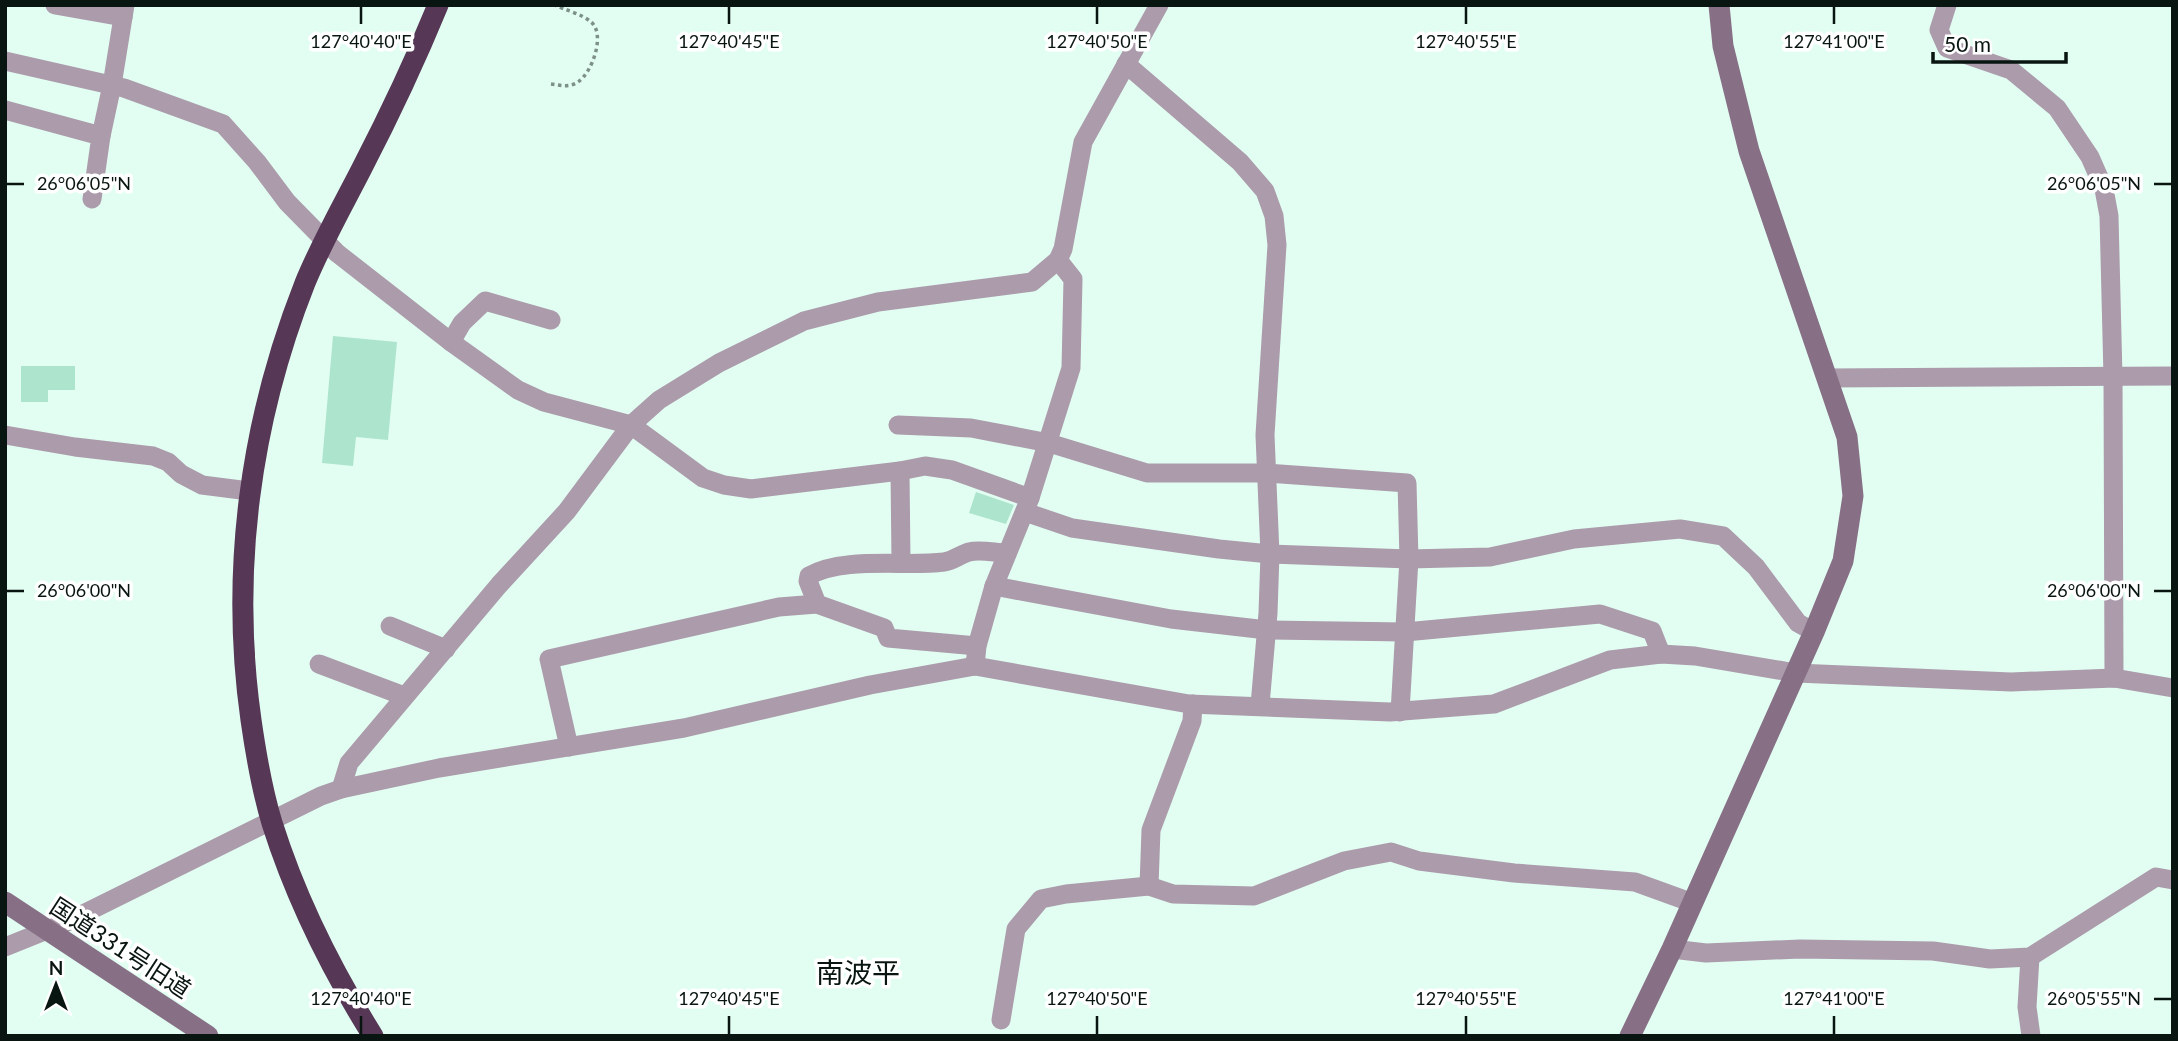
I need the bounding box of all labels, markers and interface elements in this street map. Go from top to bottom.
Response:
scale bar [1933,21,2066,65]
text: 127°40'40"E [310,30,412,52]
text: 127°40'45"E [678,30,780,52]
text: 127°40'50"E [1046,30,1148,52]
text: 127°40'55"E [1415,30,1517,52]
text: 127°41'00"E [1783,30,1885,52]
text: 50 m [1944,31,1991,56]
text: 26°06'05"N [37,172,131,194]
text: 26°06'05"N [2047,172,2141,194]
text: 26°06'00"N [37,579,131,601]
text: 26°06'00"N [2047,579,2141,601]
street label: 国道331号旧道 [45,891,197,1003]
north arrow [21,950,91,1020]
district label: 南波平 [816,955,900,989]
text: N [49,956,63,979]
text: 127°40'40"E [310,987,412,1009]
text: 127°40'45"E [678,987,780,1009]
text: 127°40'50"E [1046,987,1148,1009]
text: 127°40'55"E [1415,987,1517,1009]
text: 127°41'00"E [1783,987,1885,1009]
text: 26°05'55"N [2047,987,2141,1009]

